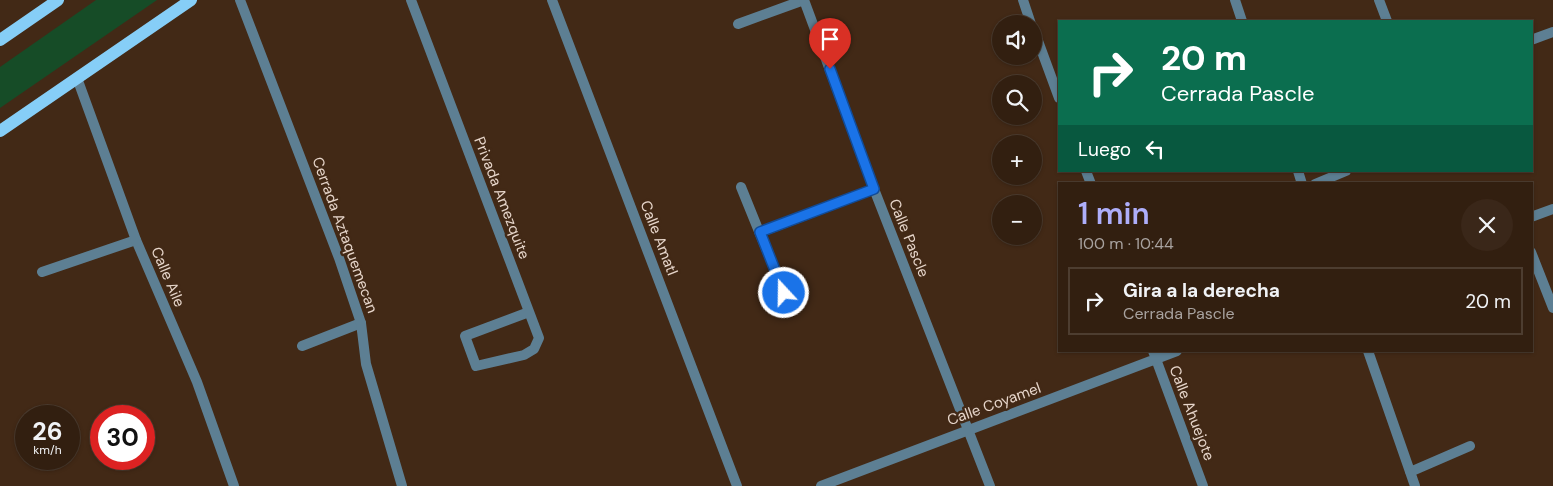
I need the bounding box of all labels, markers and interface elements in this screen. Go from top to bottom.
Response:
map controls [992,15,1042,245]
button: sound [992,15,1042,65]
pin [809,18,851,69]
icon: arrive [816,25,844,53]
text: 20 m [1161,35,1247,81]
icon: right [1078,40,1143,105]
button: search [992,75,1042,125]
text: Cerrada Pascle [1161,79,1314,108]
street label: Privada Amezquite [469,134,535,262]
button: + [992,135,1042,185]
icon: left [1141,135,1169,163]
text: Luego [1078,137,1131,162]
street label: Cerrada Aztaquemecan [307,154,383,316]
text: 1 min [1078,194,1150,233]
button: − [992,195,1042,245]
street label: Calle Pascle [884,196,934,280]
street label: Calle Amatl [636,198,682,278]
button: close [1461,199,1513,251]
text: 100 m · 10:44 [1078,233,1174,254]
street label: Calle Aile [146,244,190,310]
position arrow [757,266,809,318]
text: Gira a la derecha [1123,278,1280,303]
icon: right [1080,287,1108,315]
text: 20 m [1465,289,1511,314]
text: Cerrada Pascle [1123,303,1235,324]
street label: Calle Ahuejote [1165,363,1219,463]
street label: Calle Coyamel [944,378,1044,430]
speed limit sign: 30 [90,405,155,470]
text: 26 [32,415,63,448]
text: km/h [33,442,62,458]

